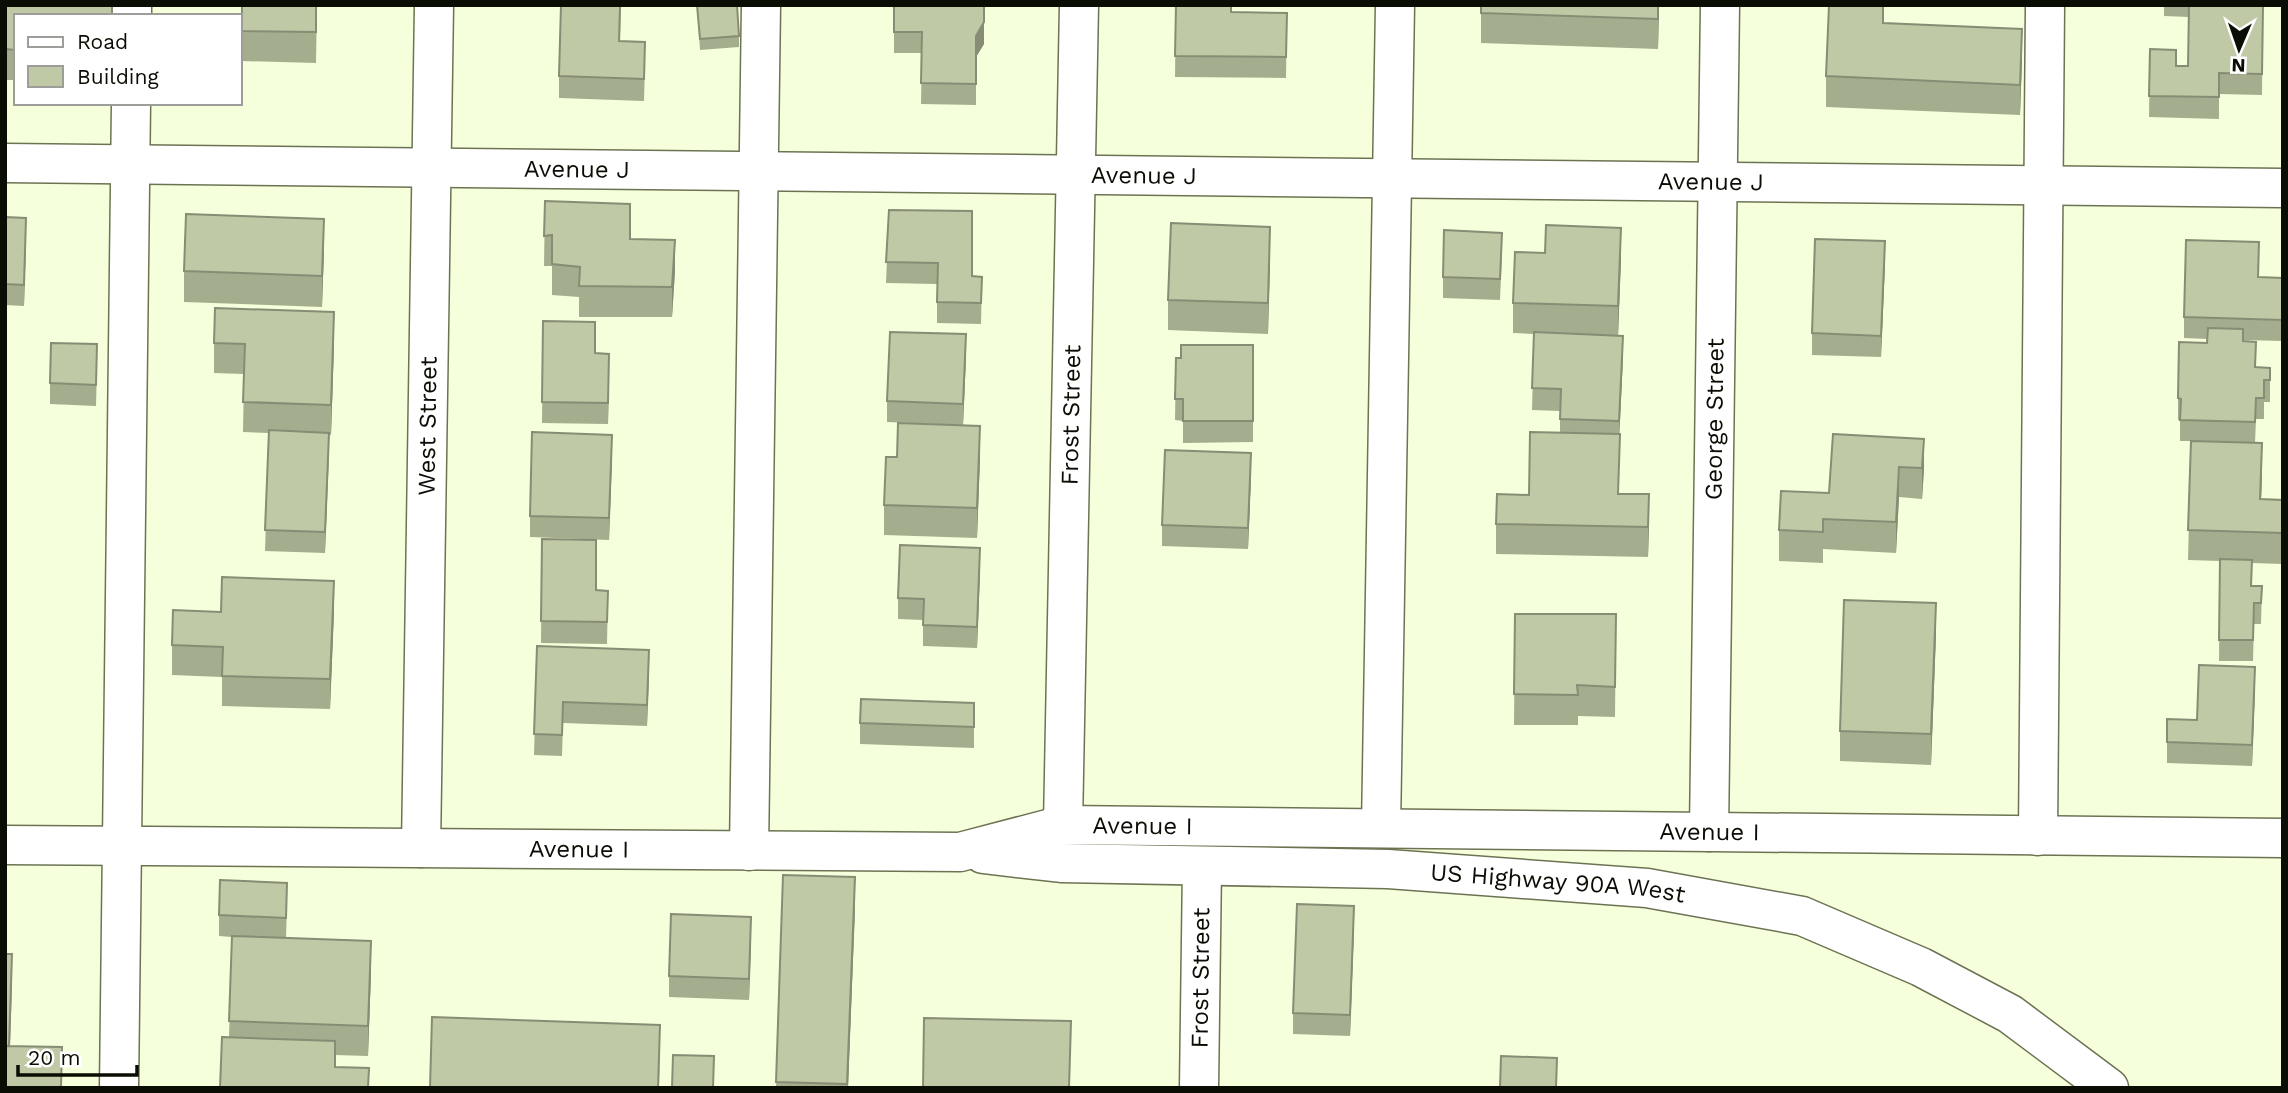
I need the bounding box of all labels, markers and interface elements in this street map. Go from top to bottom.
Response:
legend [14,14,242,105]
north arrow [2204,14,2274,84]
text: Road [77,29,128,54]
text: N [2231,54,2246,77]
text: Building [77,64,159,89]
street label: Avenue J [524,155,630,184]
street label: Avenue J [1091,161,1197,190]
street label: Avenue J [1658,167,1764,196]
street label: George Street [1699,338,1730,500]
street label: Frost Street [1056,344,1086,486]
street label: West Street [412,356,443,496]
street label: Avenue I [1092,811,1193,840]
street label: Avenue I [1659,817,1760,846]
street label: Avenue I [529,835,629,864]
street label: US Highway 90A West [1429,858,1688,909]
street label: Frost Street [1186,907,1215,1049]
scale bar [18,1034,136,1078]
text: 20 m [28,1045,80,1070]

